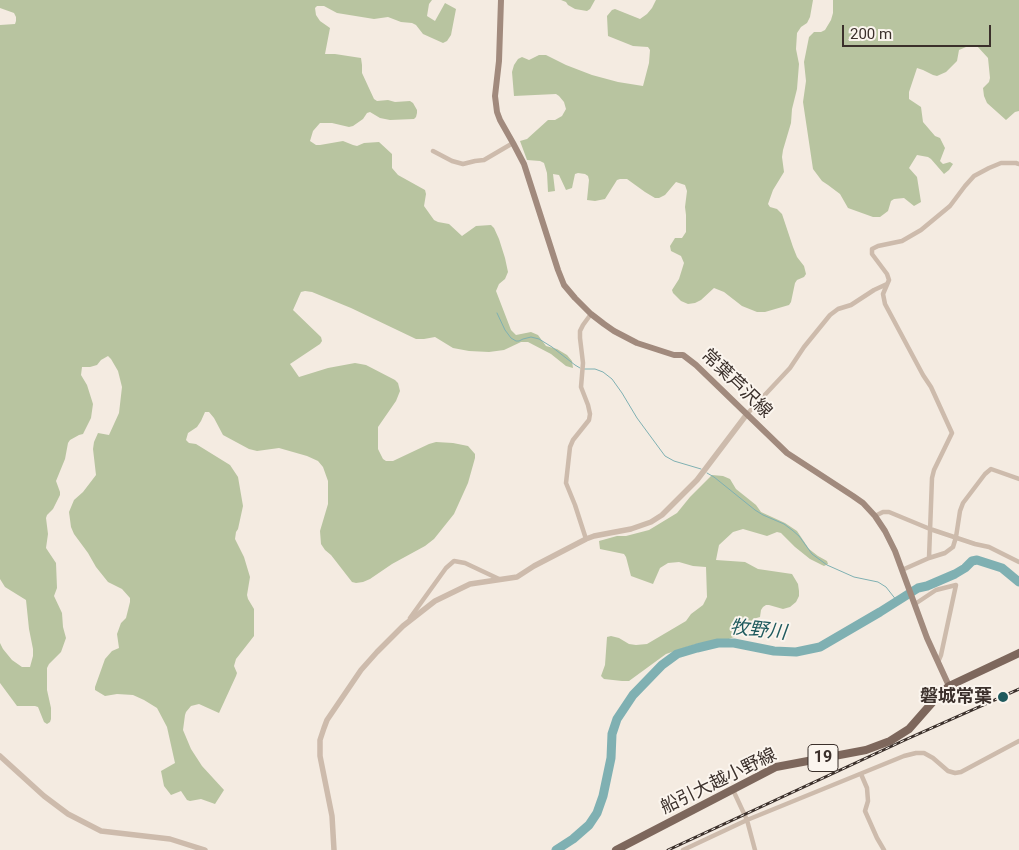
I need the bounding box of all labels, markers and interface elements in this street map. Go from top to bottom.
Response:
scale bar [844,15,993,47]
text: 200 m [850,25,892,43]
street label: 常葉芦沢線 [696,345,776,423]
water label: 牧野川 [728,617,788,645]
place label: 磐城常葉 [920,686,992,708]
marker: 磐城常葉 [996,690,1010,704]
road number: 19 [808,744,838,771]
street label: 船引大越小野線 [658,745,780,819]

